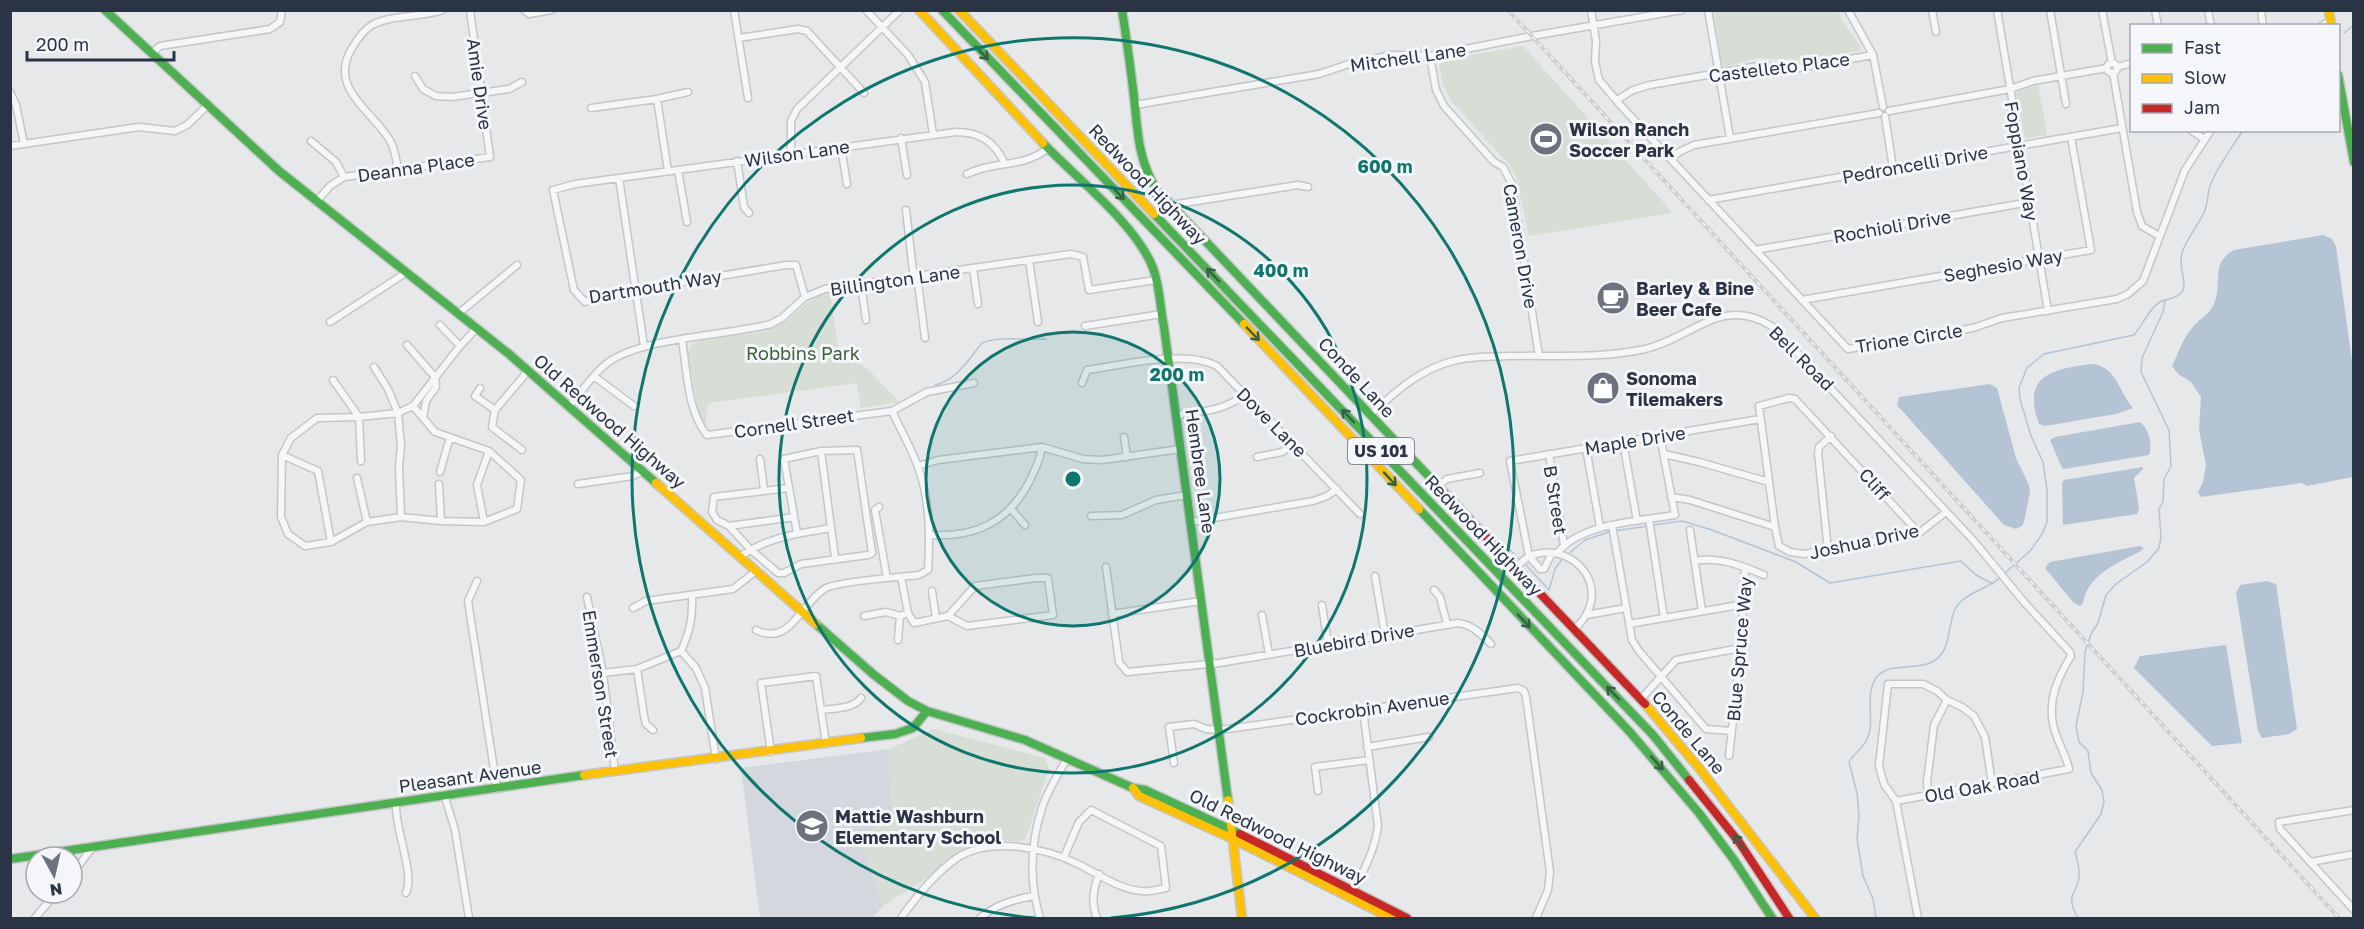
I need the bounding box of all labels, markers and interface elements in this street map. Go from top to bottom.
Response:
scale bar [27,24,174,62]
legend [2130,24,2340,132]
text: 200 m [36,33,89,55]
text: Fast [2184,36,2221,58]
street label: Amie Drive [463,37,497,131]
street label: Mitchell Lane [1349,38,1467,76]
one-way arrow [975,45,990,60]
street label: Castelleto Place [1707,47,1851,87]
text: Slow [2184,66,2227,88]
text: Jam [2184,96,2220,118]
street label: Foppiano Way [2001,99,2043,223]
place label: Wilson Ranch Soccer Park [1569,118,1689,161]
street label: Redwood Highway [1085,119,1211,249]
sports icon: Wilson Ranch Soccer Park [1528,121,1564,157]
street label: Wilson Lane [743,135,851,171]
street label: Pedroncelli Drive [1840,140,1990,188]
street label: Deanna Place [356,148,476,186]
text: 600 m [1357,155,1413,177]
street label: Cameron Drive [1499,182,1543,310]
one-way arrow [1110,186,1125,201]
street label: Rochioli Drive [1831,205,1953,247]
street label: Seghesio Way [1942,244,2064,286]
text: 400 m [1254,259,1308,281]
street label: Billington Lane [829,260,961,300]
street label: Dartmouth Way [587,265,723,307]
one-way arrow [1205,268,1220,283]
place label: Barley & Bine Beer Cafe [1636,277,1754,320]
cafe icon: Barley & Bine Beer Cafe [1595,280,1631,316]
street label: Trione Circle [1854,319,1964,357]
street label: Bell Road [1765,321,1839,395]
one-way arrow [1245,326,1260,341]
street label: Conde Lane [1314,332,1400,422]
park label: Robbins Park [746,342,860,364]
street label: Old Redwood Highway [530,349,690,493]
text: 200 m [1150,363,1204,385]
place label: Sonoma Tilemakers [1626,367,1723,410]
shop icon: Sonoma Tilemakers [1585,370,1621,406]
street label: Dove Lane [1232,382,1312,462]
street label: Cornell Street [733,404,855,442]
street label: Hembree Lane [1181,407,1221,535]
one-way arrow [1341,409,1355,424]
street label: Maple Drive [1583,421,1687,459]
road number: US 101 [1348,438,1414,464]
street label: Cliff [1855,463,1896,505]
street label: B Street [1540,464,1572,536]
centre of rings [1063,469,1083,489]
street label: Redwood Highway [1421,470,1547,600]
one-way arrow [1383,471,1397,486]
street label: Joshua Drive [1807,519,1921,563]
street label: Blue Spruce Way [1722,576,1756,722]
street label: Emmerson Street [578,608,624,760]
one-way arrow [1517,613,1532,628]
street label: Bluebird Drive [1292,619,1416,661]
street label: Cockrobin Avenue [1293,686,1451,730]
one-way arrow [1606,686,1620,701]
street label: Conde Lane [1648,686,1730,778]
street label: Pleasant Avenue [397,755,543,797]
one-way arrow [1650,755,1664,770]
street label: Old Oak Road [1923,765,2041,807]
street label: Old Redwood Highway [1186,784,1370,888]
place label: Mattie Washburn Elementary School [835,805,1001,848]
school or university icon: Mattie Washburn Elementary School [794,808,830,844]
one-way arrow [1732,835,1745,851]
north arrow [24,845,84,905]
text: N [49,879,64,901]

